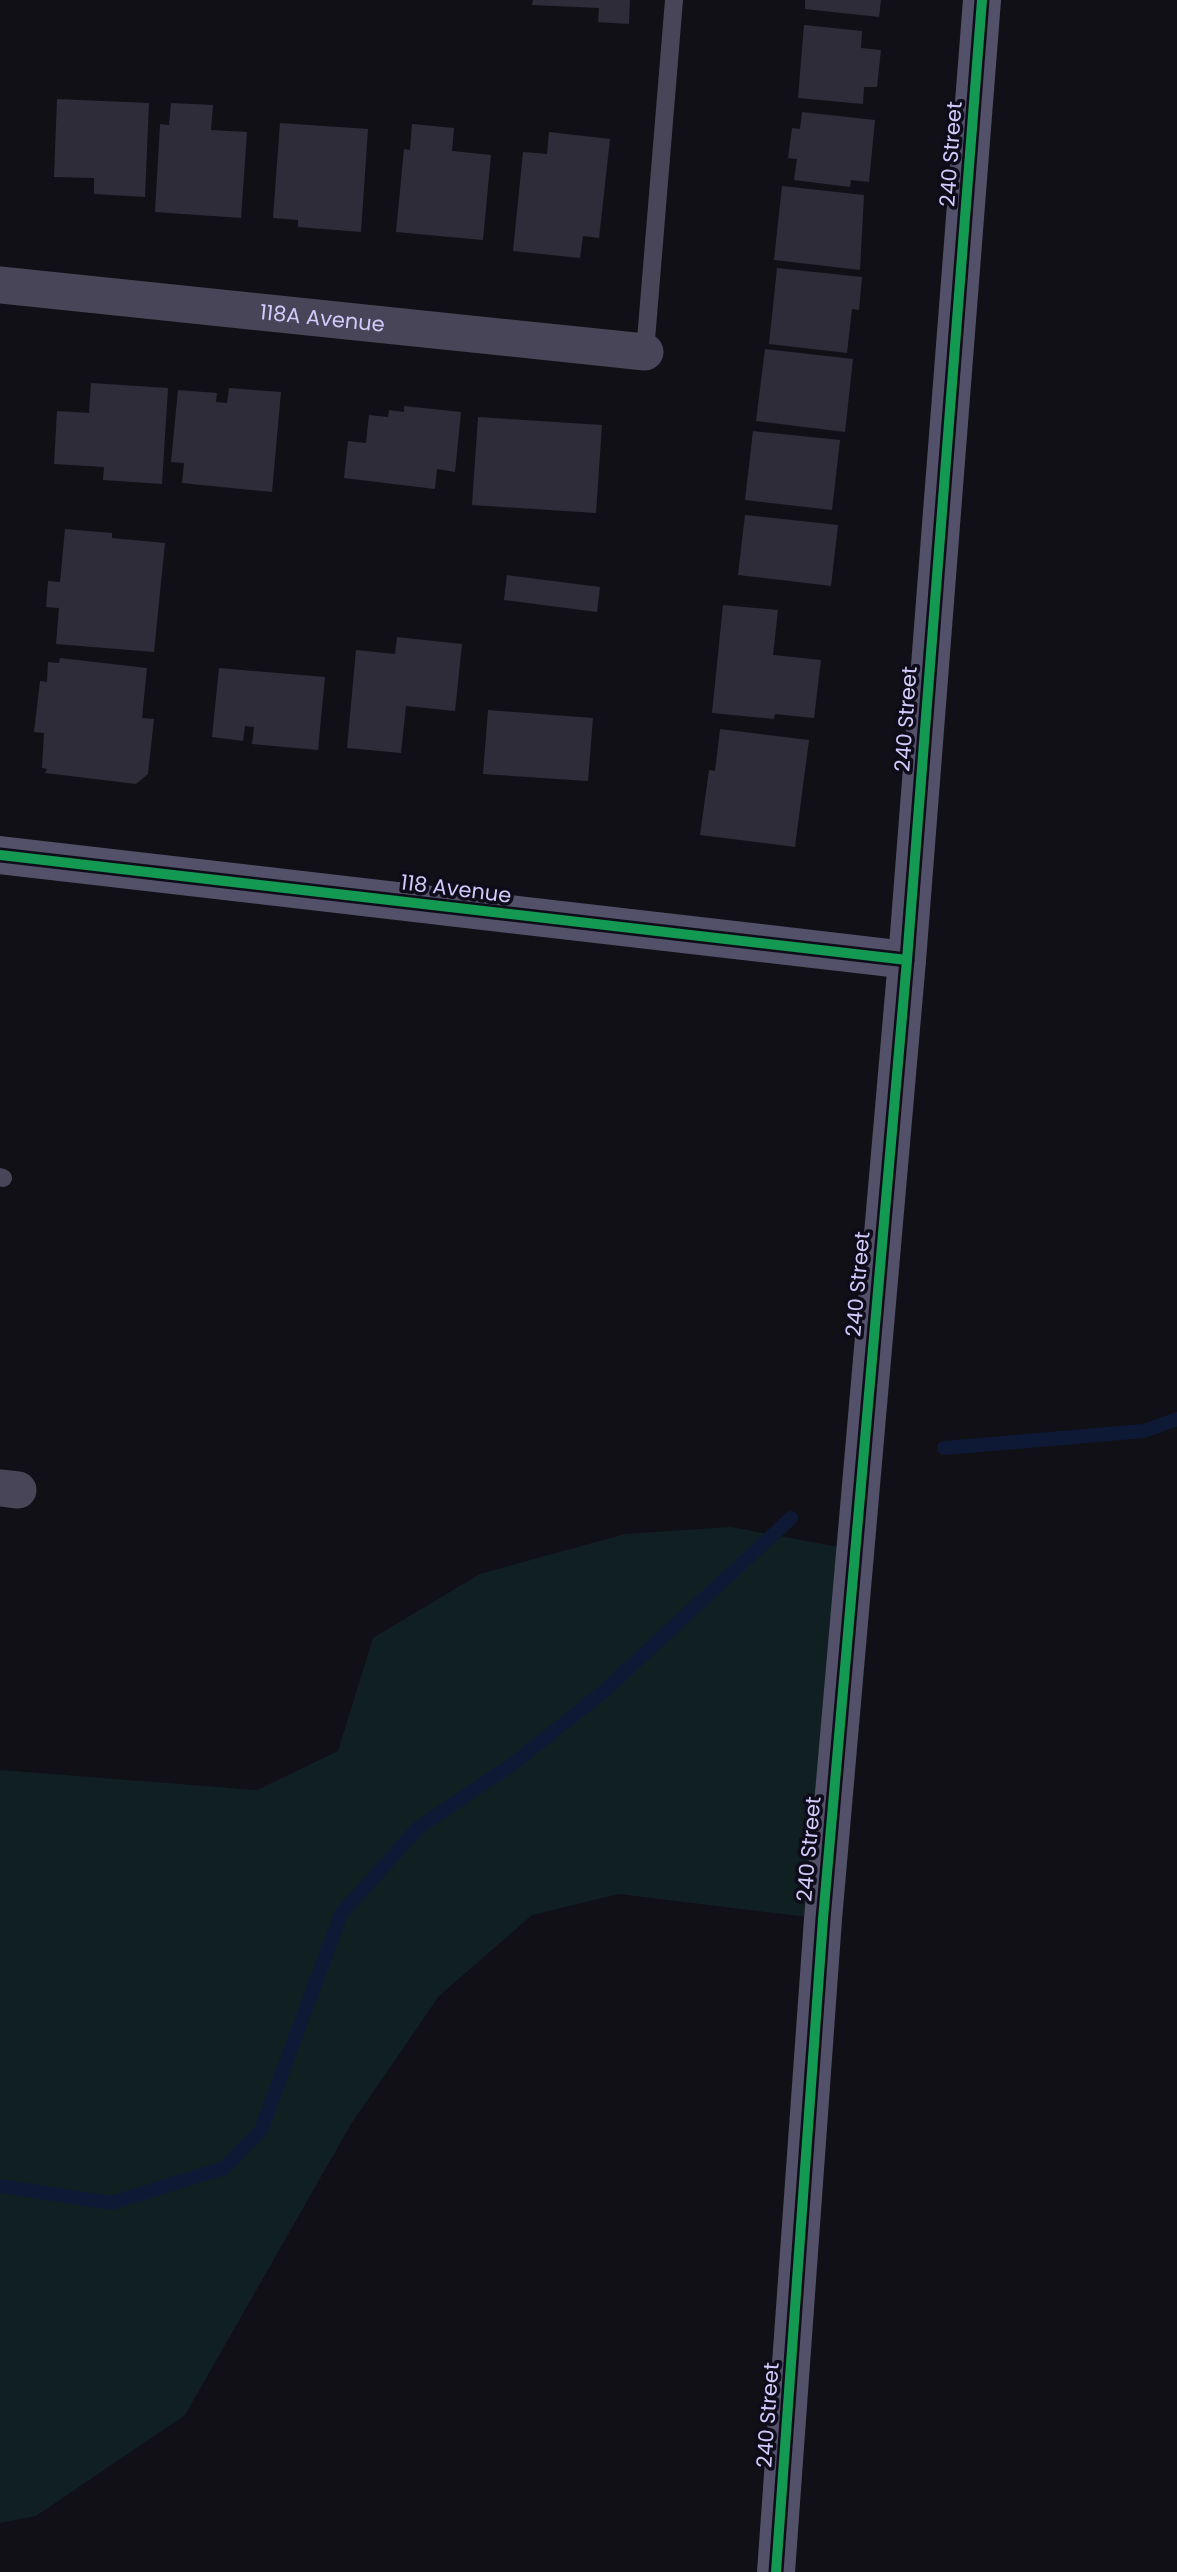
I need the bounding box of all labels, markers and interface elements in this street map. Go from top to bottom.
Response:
street label: 240 Street [932,100,969,208]
street label: 118A Avenue [258,297,386,339]
street label: 240 Street [887,665,924,773]
street label: 118 Avenue [399,867,513,910]
street label: 240 Street [838,1230,877,1338]
street label: 240 Street [789,1795,828,1903]
street label: 240 Street [749,2361,786,2469]

